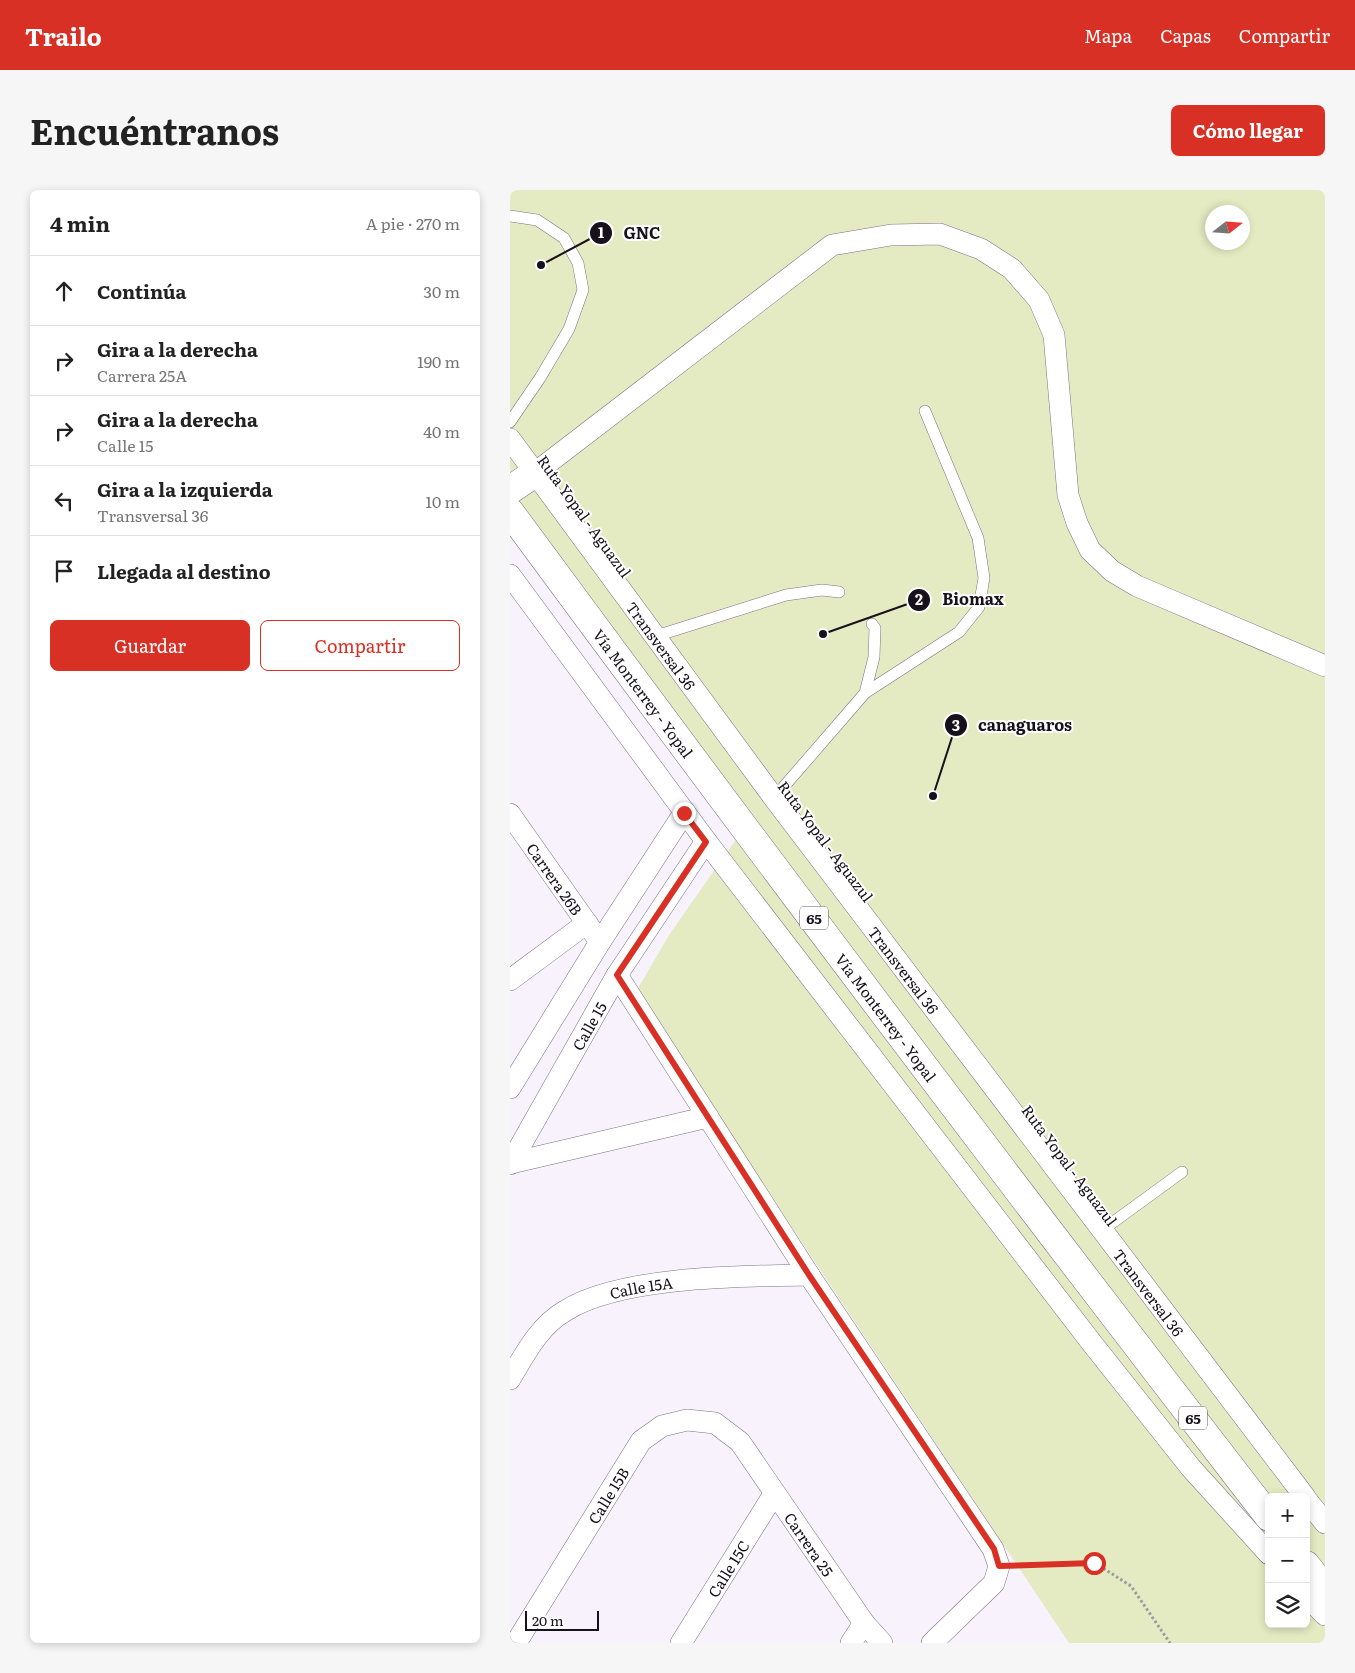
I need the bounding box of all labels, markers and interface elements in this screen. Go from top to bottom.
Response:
text: Trailo [25,18,102,53]
text: Mapa [1084,22,1132,49]
text: Capas [1160,22,1211,49]
text: Compartir [1239,22,1330,49]
text: Encuéntranos [30,104,279,156]
button: Cómo llegar [1171,105,1325,156]
north arrow [1205,205,1250,250]
text: 4 min [50,207,110,238]
text: A pie · 270 m [366,211,460,235]
callout: GNC [588,218,670,249]
text: 1 [598,220,604,243]
text: GNC [624,220,660,244]
icon: ahead [50,277,78,305]
text: Continúa [97,277,187,305]
text: 30 m [423,279,460,303]
text: Gira a la derecha [97,335,258,363]
icon: right [50,347,78,375]
text: 190 m [417,349,460,373]
text: Carrera 25A [97,363,187,387]
text: Gira a la derecha [97,405,258,433]
icon: right [50,417,78,445]
text: 40 m [423,419,460,443]
text: Calle 15 [97,433,153,457]
street label: Ruta Yopal - Aguazul [533,450,637,582]
text: Gira a la izquierda [97,475,273,503]
icon: left [50,487,78,515]
text: 10 m [426,489,460,513]
text: Transversal 36 [97,503,208,527]
icon: arrive [50,557,78,585]
text: Llegada al destino [97,557,271,585]
callout: Biomax [907,584,1013,615]
text: Biomax [942,586,1004,610]
text: 2 [915,587,923,610]
street label: Transversal 36 [621,596,702,694]
button: Guardar [50,620,250,671]
button: Compartir [260,620,460,671]
street label: Vía Monterrey - Yopal [588,624,699,762]
callout: canaguaros [943,710,1082,741]
text: canaguaros [978,712,1072,736]
text: 3 [952,713,960,736]
street label: Ruta Yopal - Aguazul [773,775,879,907]
route end [673,802,696,825]
street label: Carrera 26B [522,838,589,920]
road number: 65 [800,906,828,930]
street label: Transversal 36 [864,921,945,1018]
street label: Vía Monterrey - Yopal [831,948,943,1086]
street label: Calle 15 [565,997,612,1054]
street label: Ruta Yopal - Aguazul [1017,1099,1123,1231]
street label: Transversal 36 [1108,1243,1190,1341]
street label: Calle 15A [607,1270,674,1304]
road number: 65 [1179,1406,1207,1430]
street label: Calle 15B [581,1462,634,1528]
map controls [1265,1493,1310,1628]
button: + [1265,1493,1310,1538]
street label: Carrera 25 [779,1507,840,1581]
street label: Calle 15C [701,1535,754,1601]
button: − [1265,1538,1310,1583]
route start [1083,1552,1106,1575]
button: layers [1265,1583,1310,1628]
scale bar [525,1608,599,1631]
text: 20 m [532,1610,564,1630]

